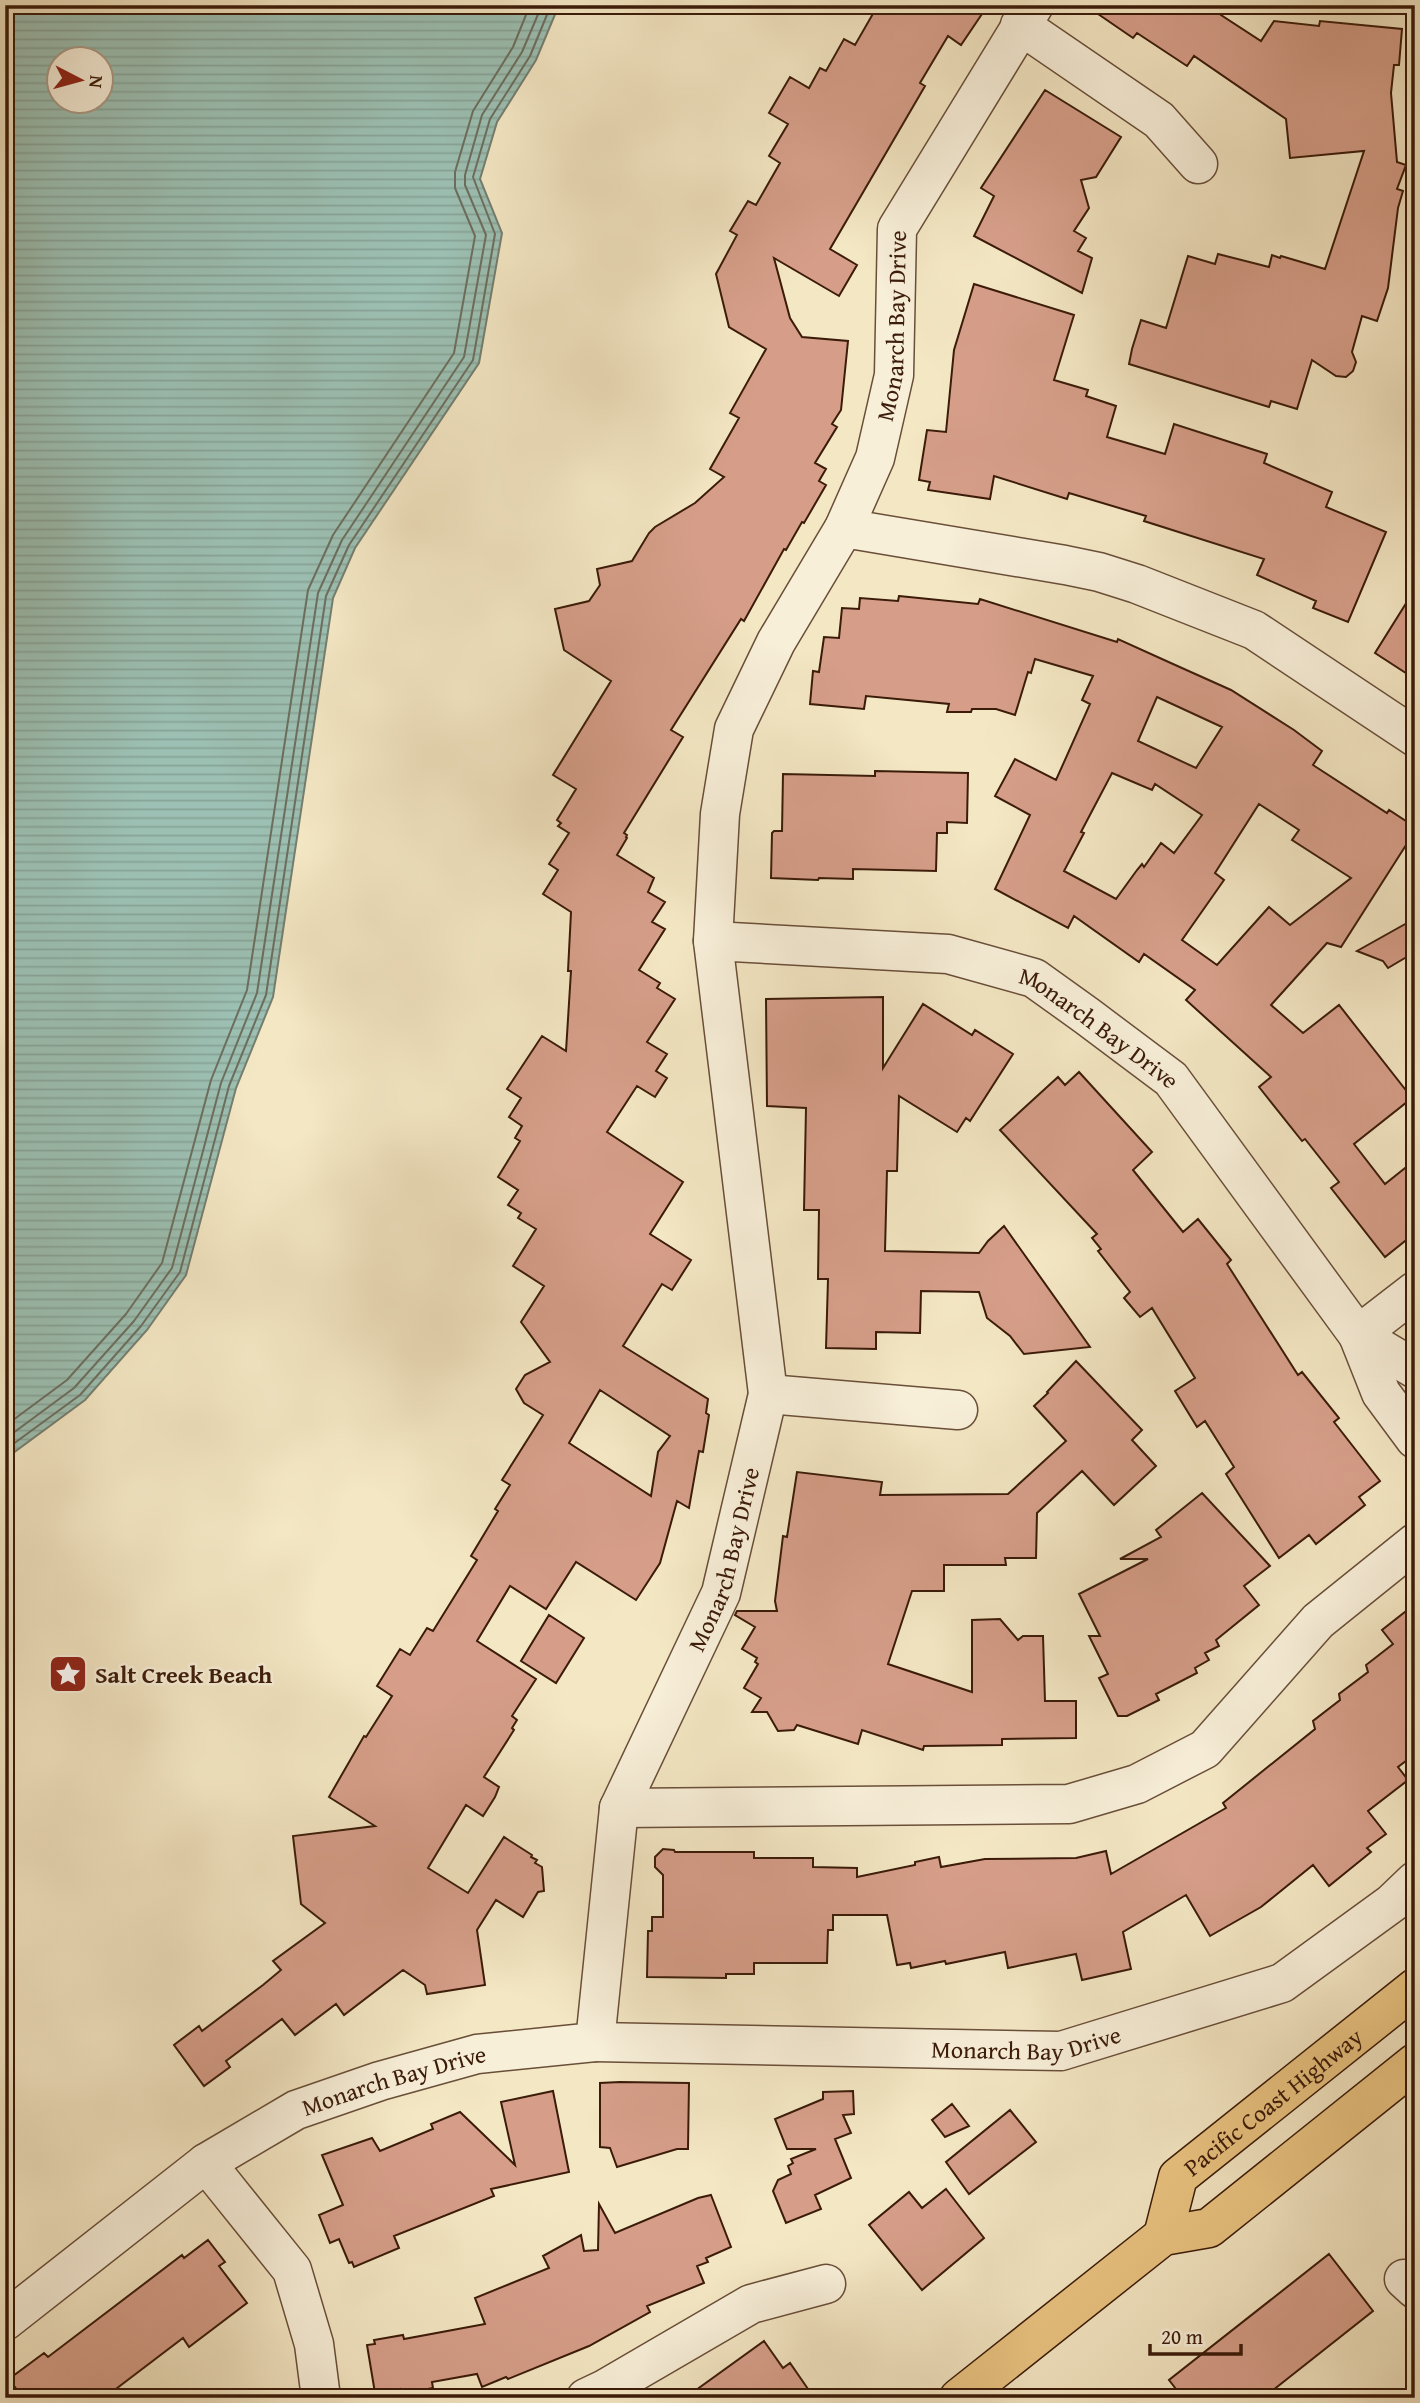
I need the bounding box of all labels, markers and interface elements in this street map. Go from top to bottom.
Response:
north arrow [46,46,116,116]
text: N [82,74,111,90]
street label: Monarch Bay Drive [867,230,914,424]
street label: Monarch Bay Drive [1015,957,1189,1095]
street label: Monarch Bay Drive [678,1463,768,1657]
place icon: Salt Creek Beach [47,1653,89,1695]
place label: Salt Creek Beach [95,1657,272,1692]
street label: Monarch Bay Drive [931,2016,1125,2069]
street label: Pacific Coast Highway [1176,2019,1370,2184]
street label: Monarch Bay Drive [297,2036,488,2124]
scale bar [1150,2312,1242,2356]
text: 20 m [1161,2321,1203,2352]

